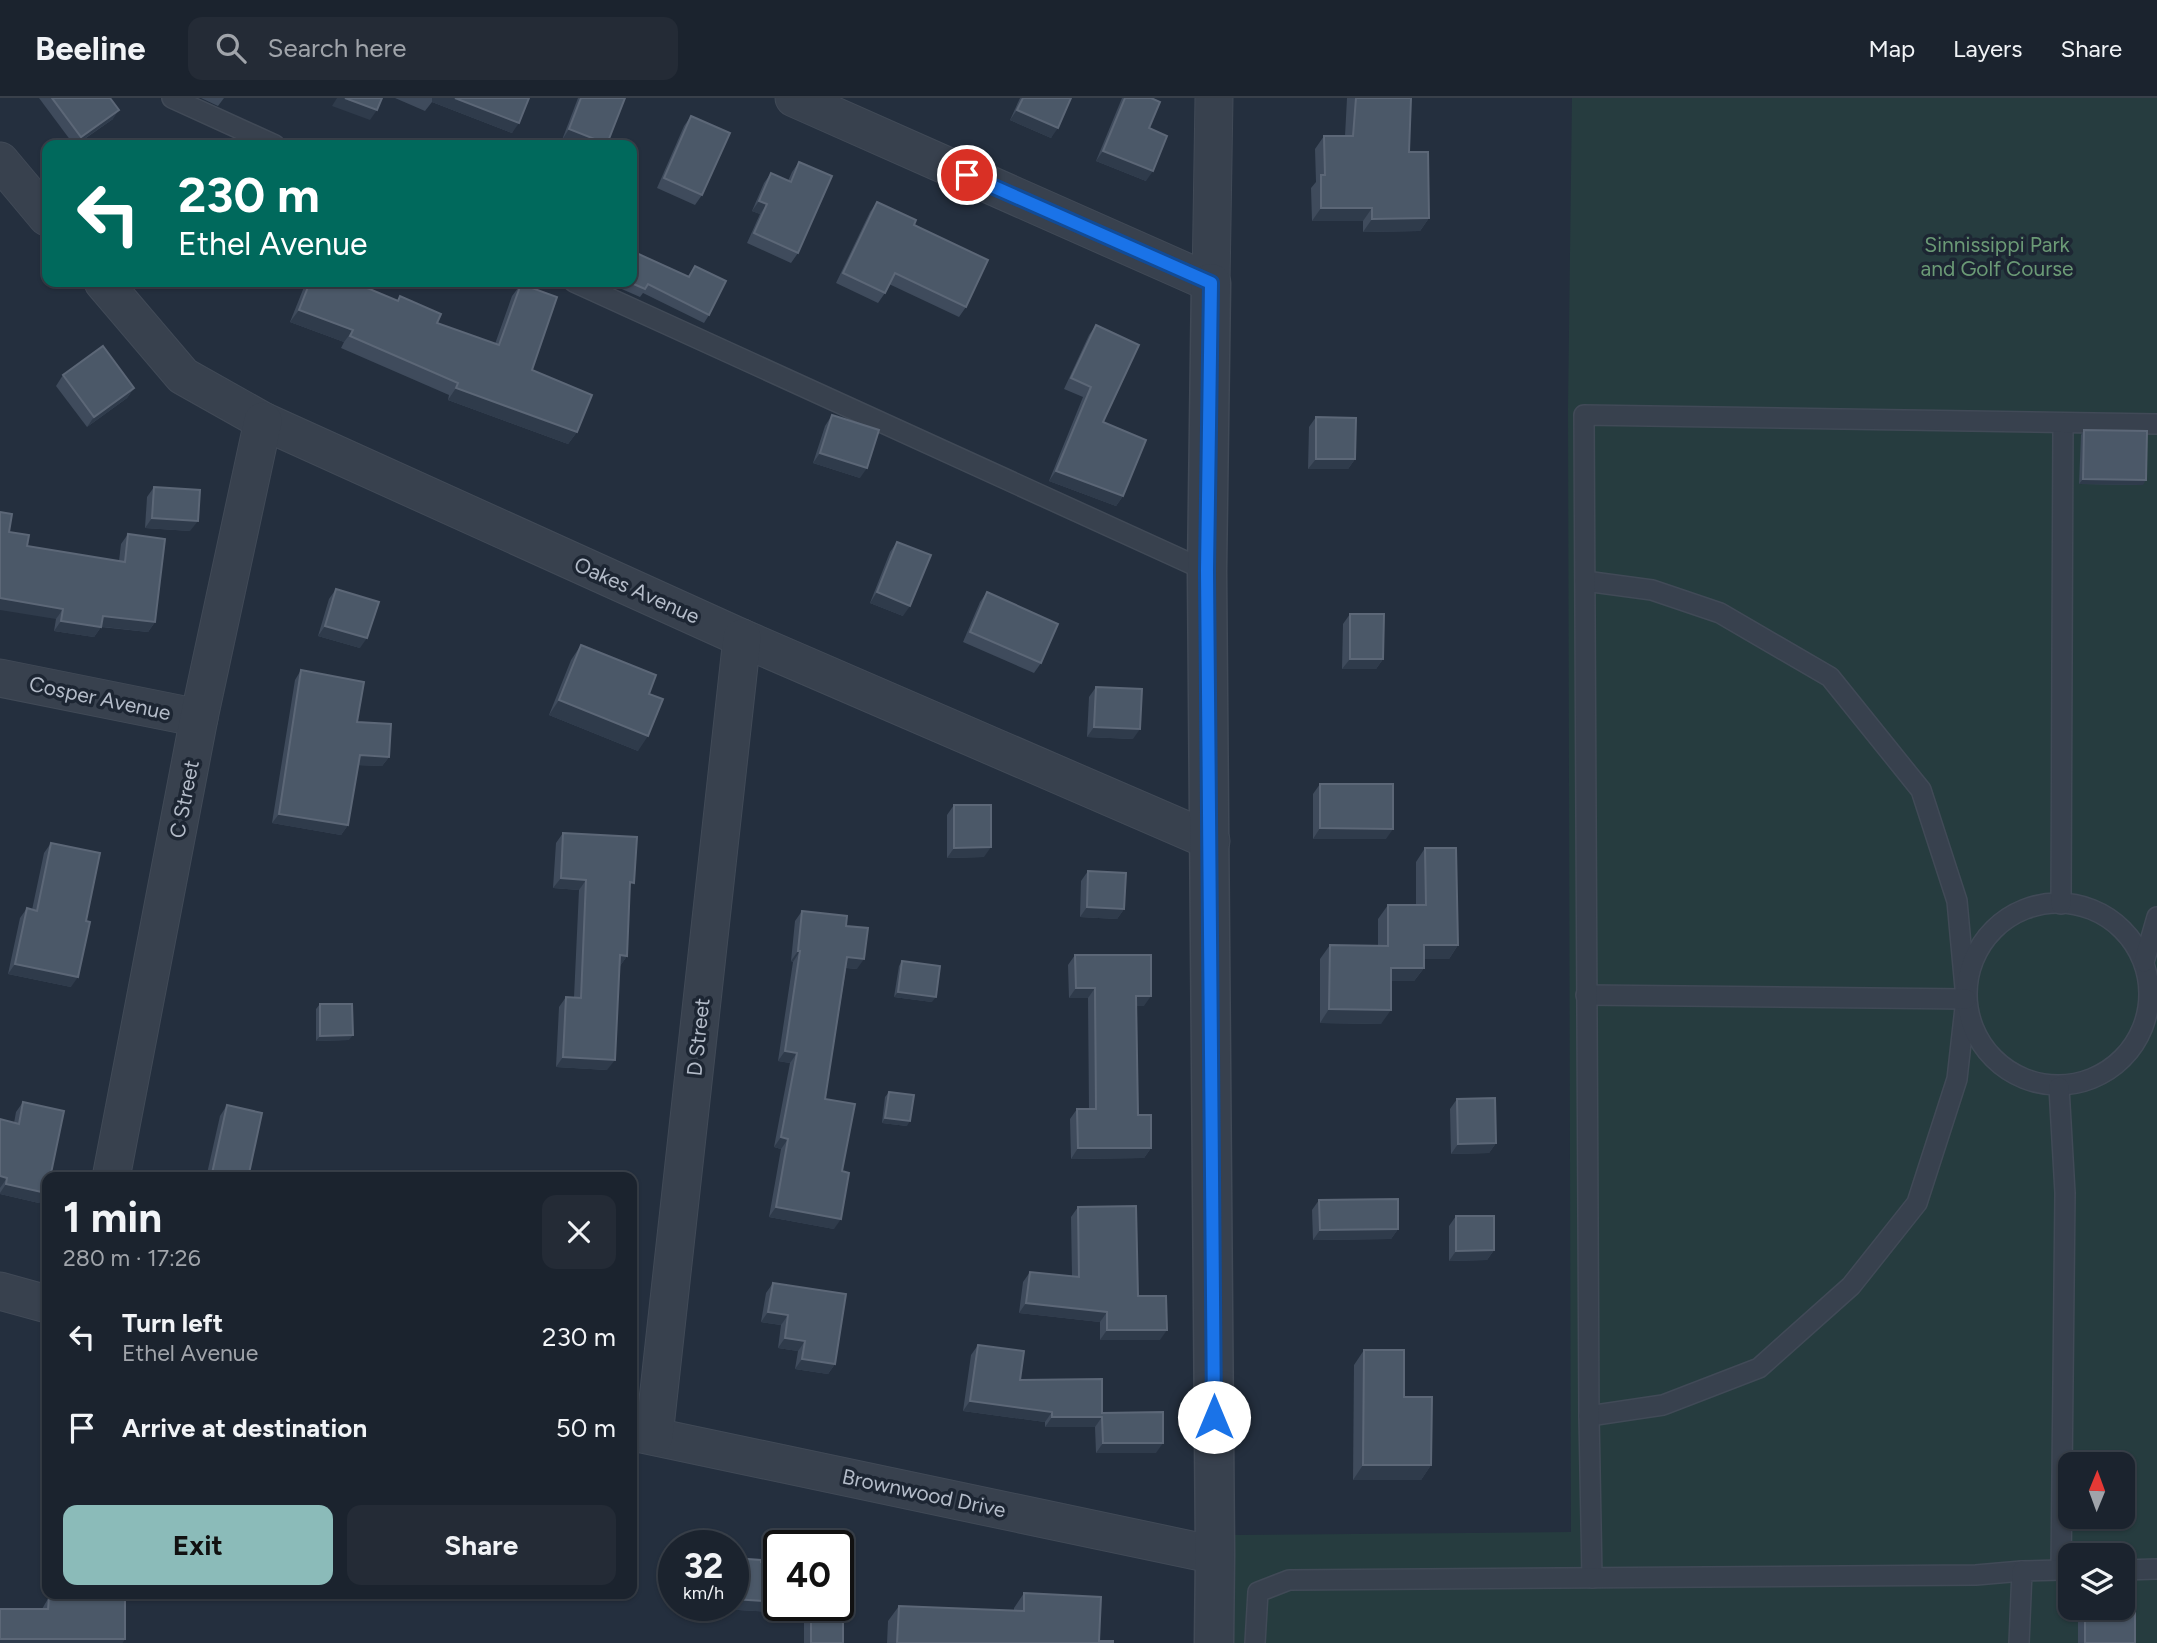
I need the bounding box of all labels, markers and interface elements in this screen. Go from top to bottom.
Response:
search box [188,17,678,80]
text: Beeline [35,29,146,68]
icon: search [212,29,250,67]
text: Search here [268,32,406,64]
text: Map [1868,34,1915,63]
text: Layers [1953,34,2022,63]
text: Share [2060,34,2122,63]
pin [937,145,997,205]
icon: arrive [948,156,986,194]
text: 230 m [178,165,320,224]
icon: left [63,168,154,259]
text: Ethel Avenue [178,225,368,263]
park label: Sinnissippi Park and Golf Course [1920,232,2074,281]
street label: Oakes Avenue [571,551,703,629]
street label: Cosper Avenue [27,671,173,725]
street label: C Street [164,758,204,840]
street label: D Street [681,997,715,1077]
text: 1 min [63,1192,162,1243]
button: close [542,1195,616,1269]
text: 280 m · 17:26 [63,1244,201,1272]
text: Turn left [122,1307,223,1339]
icon: left [63,1318,101,1356]
text: 230 m [542,1321,616,1353]
text: Ethel Avenue [122,1339,258,1367]
position arrow [1177,1380,1251,1454]
icon: arrive [63,1409,101,1447]
text: Arrive at destination [122,1412,367,1444]
text: 50 m [556,1412,616,1444]
north arrow [2058,1452,2135,1530]
map controls [2058,1452,2135,1620]
street label: Brownwood Drive [840,1463,1008,1523]
button: Exit [63,1505,333,1585]
button: Share [347,1505,616,1585]
speed limit sign: 40 [763,1530,854,1621]
button: layers [2058,1543,2135,1620]
text: 32 [684,1545,723,1587]
text: km/h [683,1582,724,1604]

